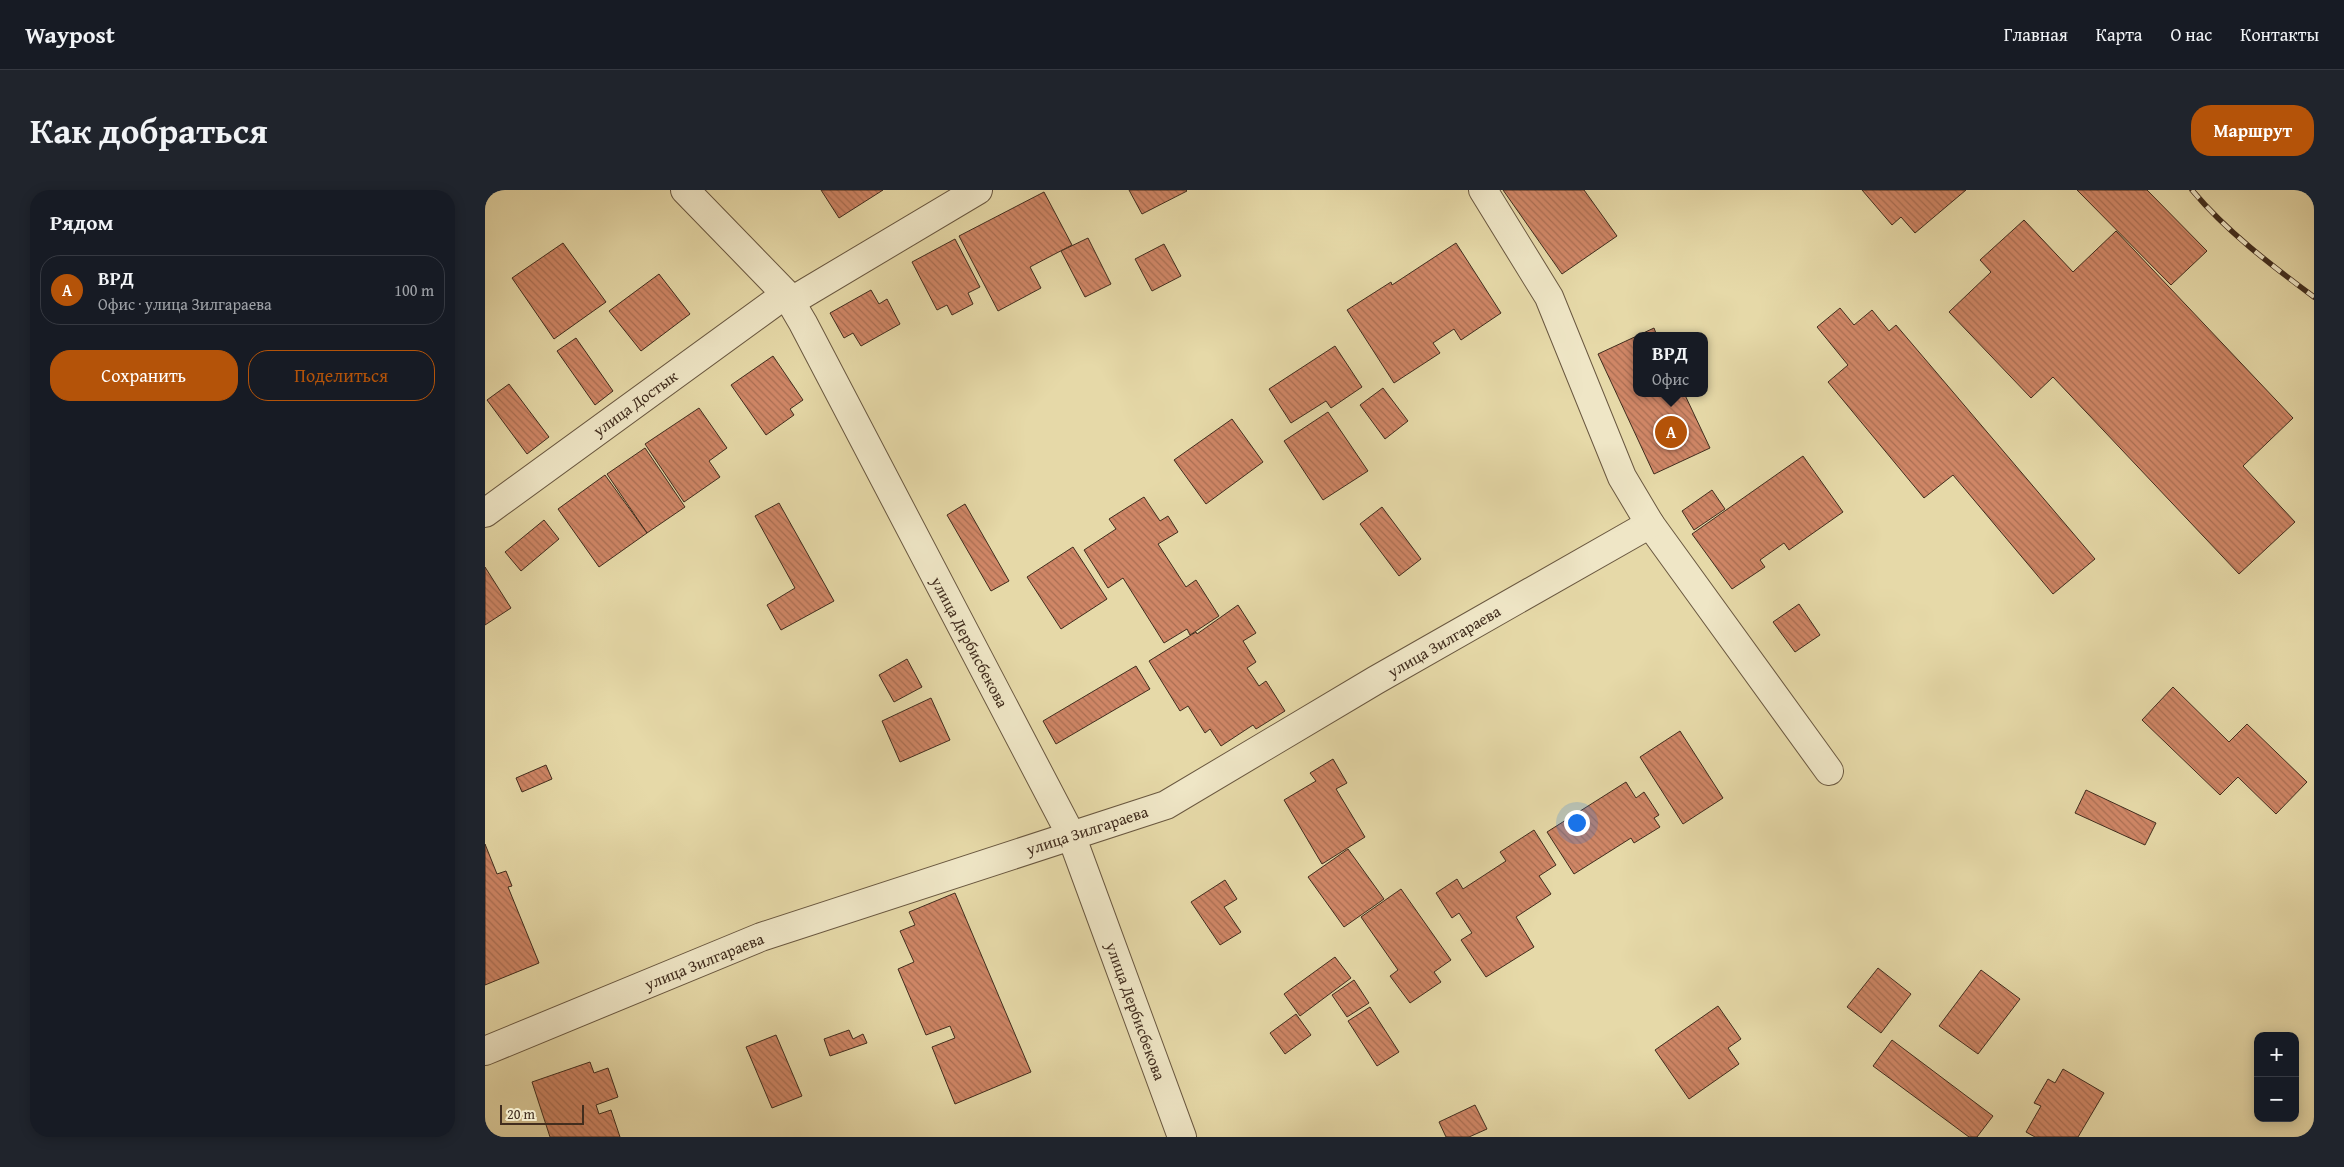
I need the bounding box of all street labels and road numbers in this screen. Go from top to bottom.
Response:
street label: улица Достык [587,364,683,443]
street label: улица Дербисбекова [925,571,1015,712]
street label: улица Зилгараева [1382,599,1505,684]
street label: улица Зилгараева [1022,799,1151,861]
street label: улица Зилгараева [640,926,768,996]
street label: улица Дербисбекова [1099,938,1172,1084]

